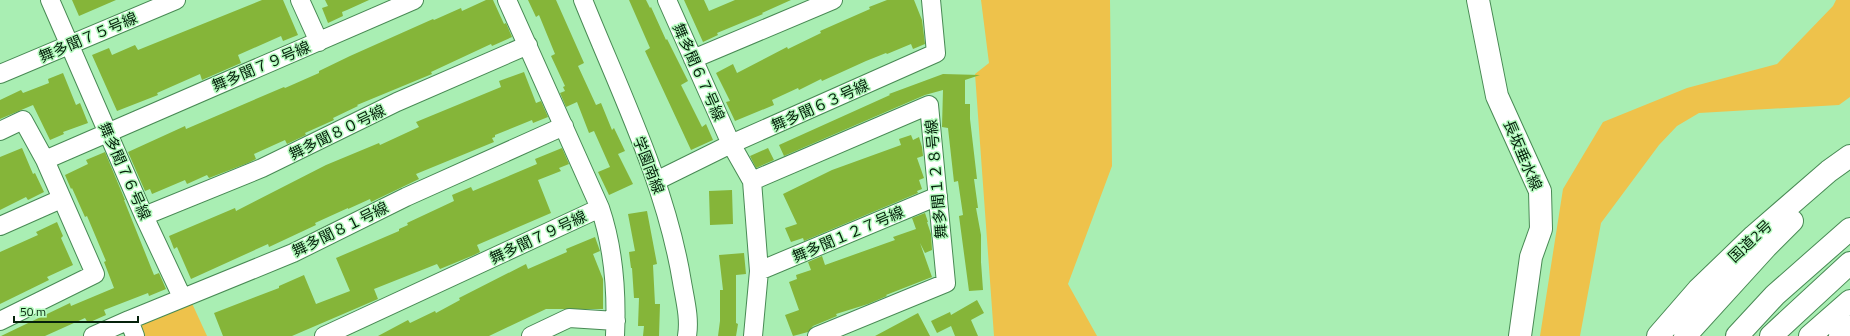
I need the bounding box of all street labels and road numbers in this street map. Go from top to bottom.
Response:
street label: 舞多聞７５号線 [35,6,141,68]
street label: 舞多聞６７号線 [667,19,731,125]
street label: 舞多聞７９号線 [208,35,314,97]
street label: 舞多聞６３号線 [767,73,873,137]
street label: 舞多聞８０号線 [285,99,389,165]
street label: 長坂垂水線 [1498,116,1548,194]
street label: 舞多聞７６号線 [93,118,157,224]
street label: 舞多聞１２８号線 [919,118,953,240]
street label: 学園南線 [628,133,670,197]
street label: 舞多聞８１号線 [288,196,392,262]
street label: 舞多聞１２７号線 [788,200,908,268]
street label: 舞多聞７９号線 [486,204,590,270]
street label: 国道2号 [1723,214,1777,268]

